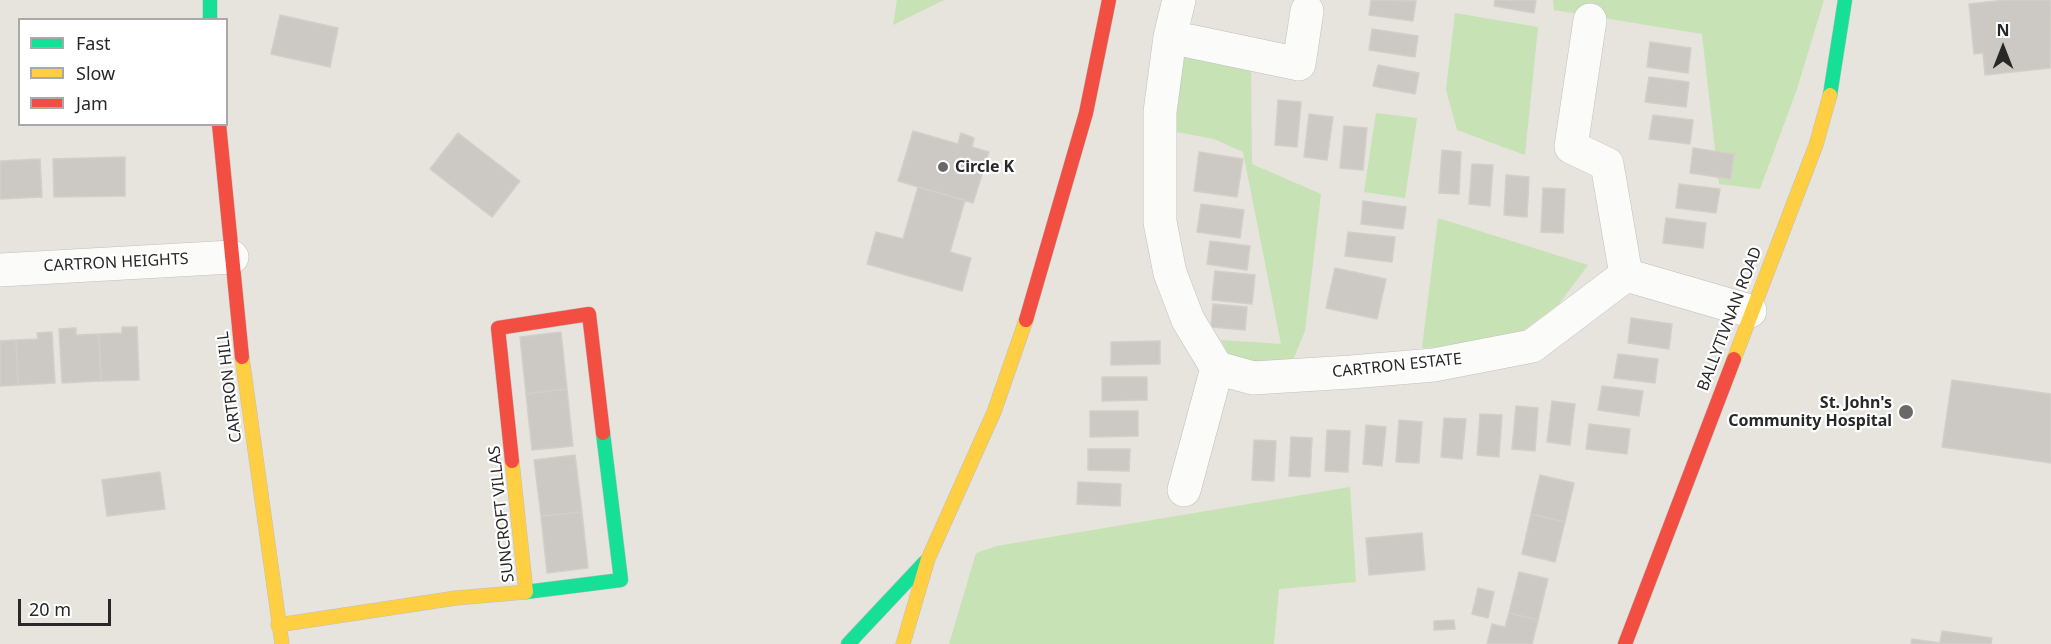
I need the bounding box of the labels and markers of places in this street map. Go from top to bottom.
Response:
place label: Circle K [955,157,1014,177]
marker: Circle K [936,160,950,174]
place label: St. John's Community Hospital [1728,393,1892,431]
marker: St. John's Community Hospital [1897,403,1915,421]

